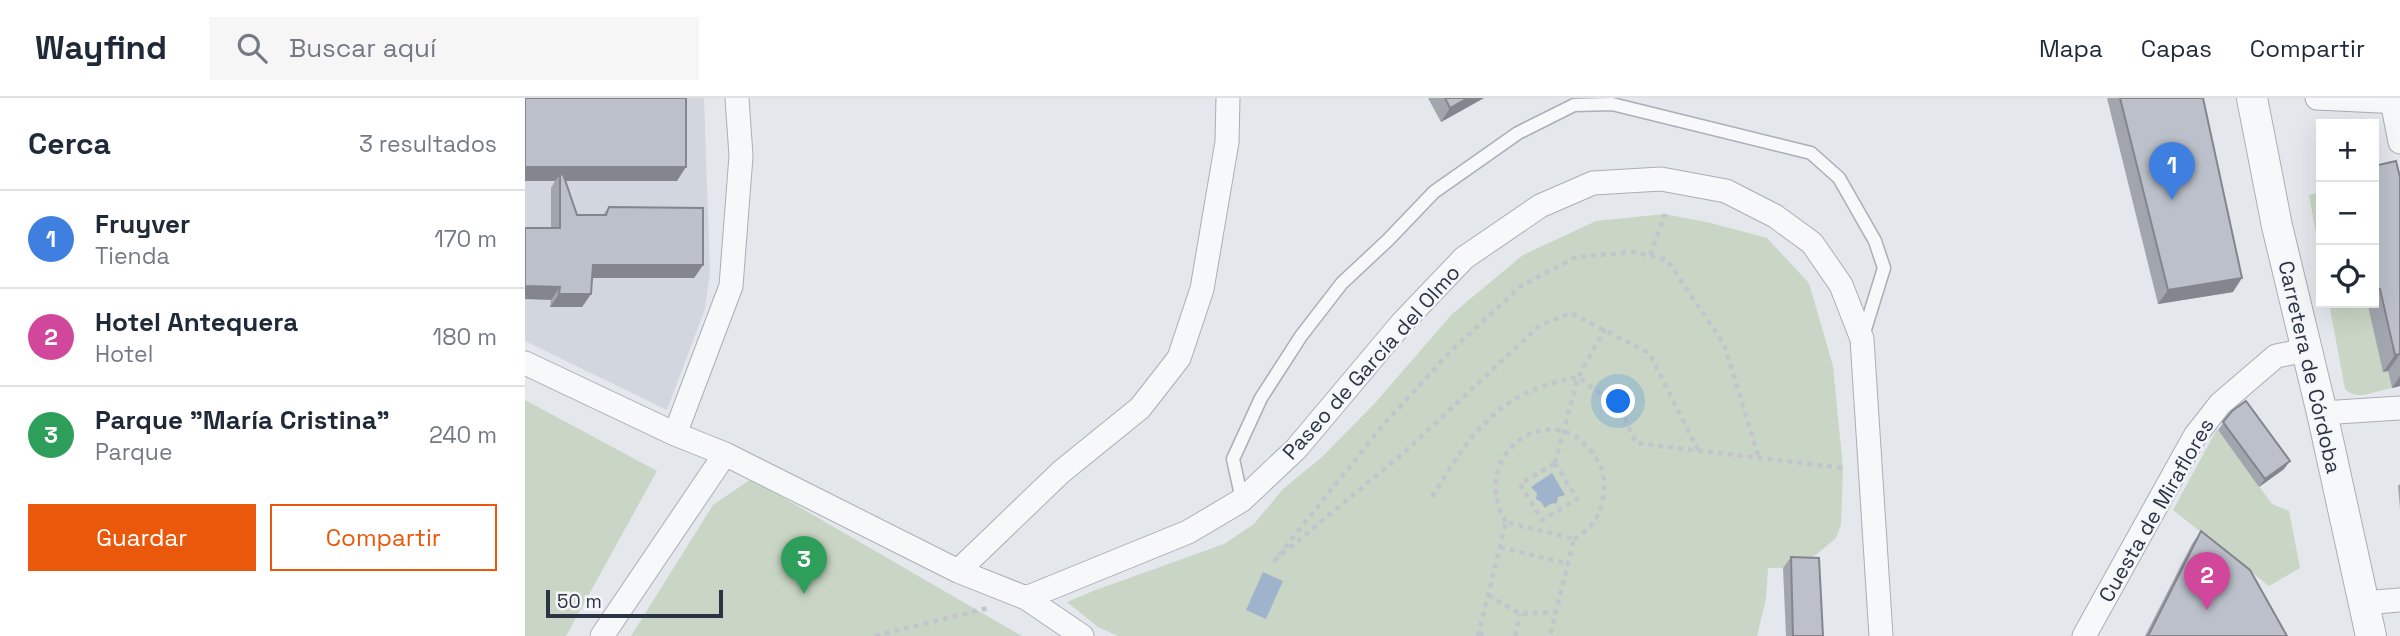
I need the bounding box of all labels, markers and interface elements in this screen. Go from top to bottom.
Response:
search box [209,17,699,80]
text: Wayfind [35,27,167,69]
icon: search [233,29,271,67]
text: Buscar aquí [289,31,436,65]
text: Mapa [2039,33,2103,64]
text: Capas [2141,33,2212,64]
text: Compartir [2250,33,2365,64]
map controls [2316,119,2379,308]
button: + [2316,119,2379,182]
text: Cerca [28,124,111,163]
text: 3 resultados [359,129,497,159]
pin: 1 [2149,142,2195,200]
button: − [2316,182,2379,245]
text: Fruyver [95,207,190,241]
text: 1 [46,224,56,254]
text: 170 m [434,224,497,254]
text: Tienda [95,241,170,271]
button: locate [2316,245,2379,308]
street label: Carretera de Córdoba [2272,258,2348,476]
street label: Paseo de García del Olmo [1276,259,1466,465]
text: Hotel Antequera [95,305,298,339]
text: 2 [44,322,58,352]
text: 180 m [433,322,497,352]
text: Hotel [95,339,153,369]
your location [1601,384,1635,418]
text: Parque "María Cristina" [95,403,390,437]
street label: Cuesta de Miraflores [2092,413,2220,607]
text: 3 [44,420,58,450]
text: 240 m [429,420,497,450]
text: Parque [95,437,173,467]
button: Guardar [28,504,256,571]
button: Compartir [270,504,497,571]
pin: 3 [781,536,827,594]
pin: 2 [2184,552,2230,610]
scale bar [546,587,723,619]
text: 50 m [557,589,602,614]

